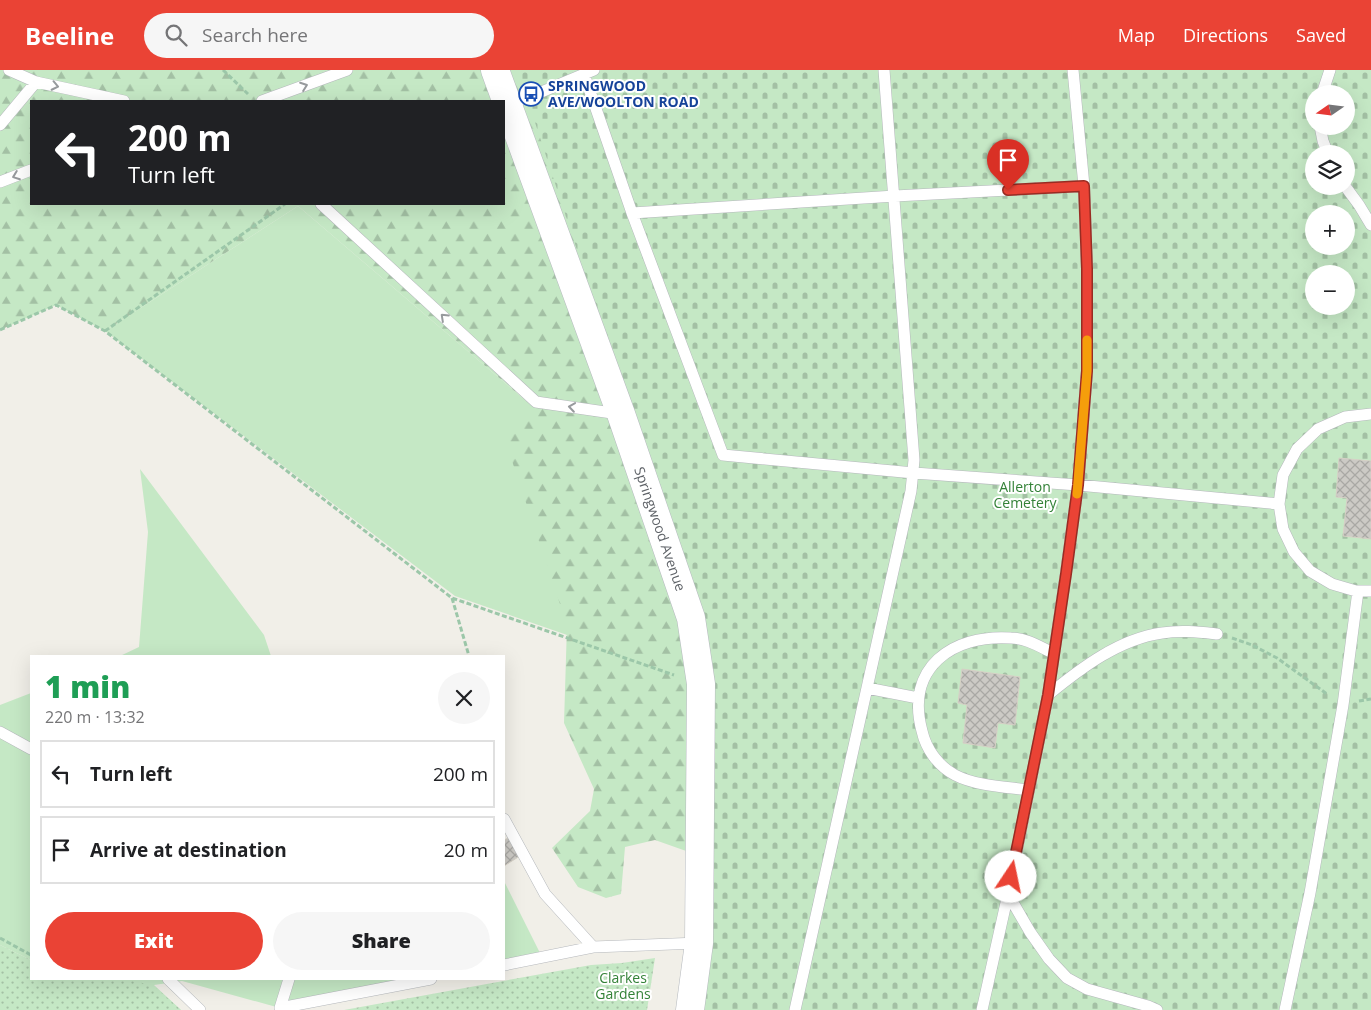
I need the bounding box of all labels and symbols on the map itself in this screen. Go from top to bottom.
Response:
place label: SPRINGWOOD AVE/WOOLTON ROAD [548,76,699,111]
one-way arrow [50,80,59,91]
bus stop icon: SPRINGWOOD AVE/WOOLTON ROAD [518,81,544,107]
one-way arrow [300,82,308,92]
north arrow [1305,85,1355,135]
pin [987,139,1029,190]
one-way arrow [12,170,20,180]
one-way arrow [440,314,449,323]
one-way arrow [568,402,576,413]
street label: Springwood Avenue [630,464,691,594]
park label: Allerton Cemetery [993,477,1058,512]
position arrow [984,850,1036,902]
park label: Clarkes Gardens [595,968,651,1003]

